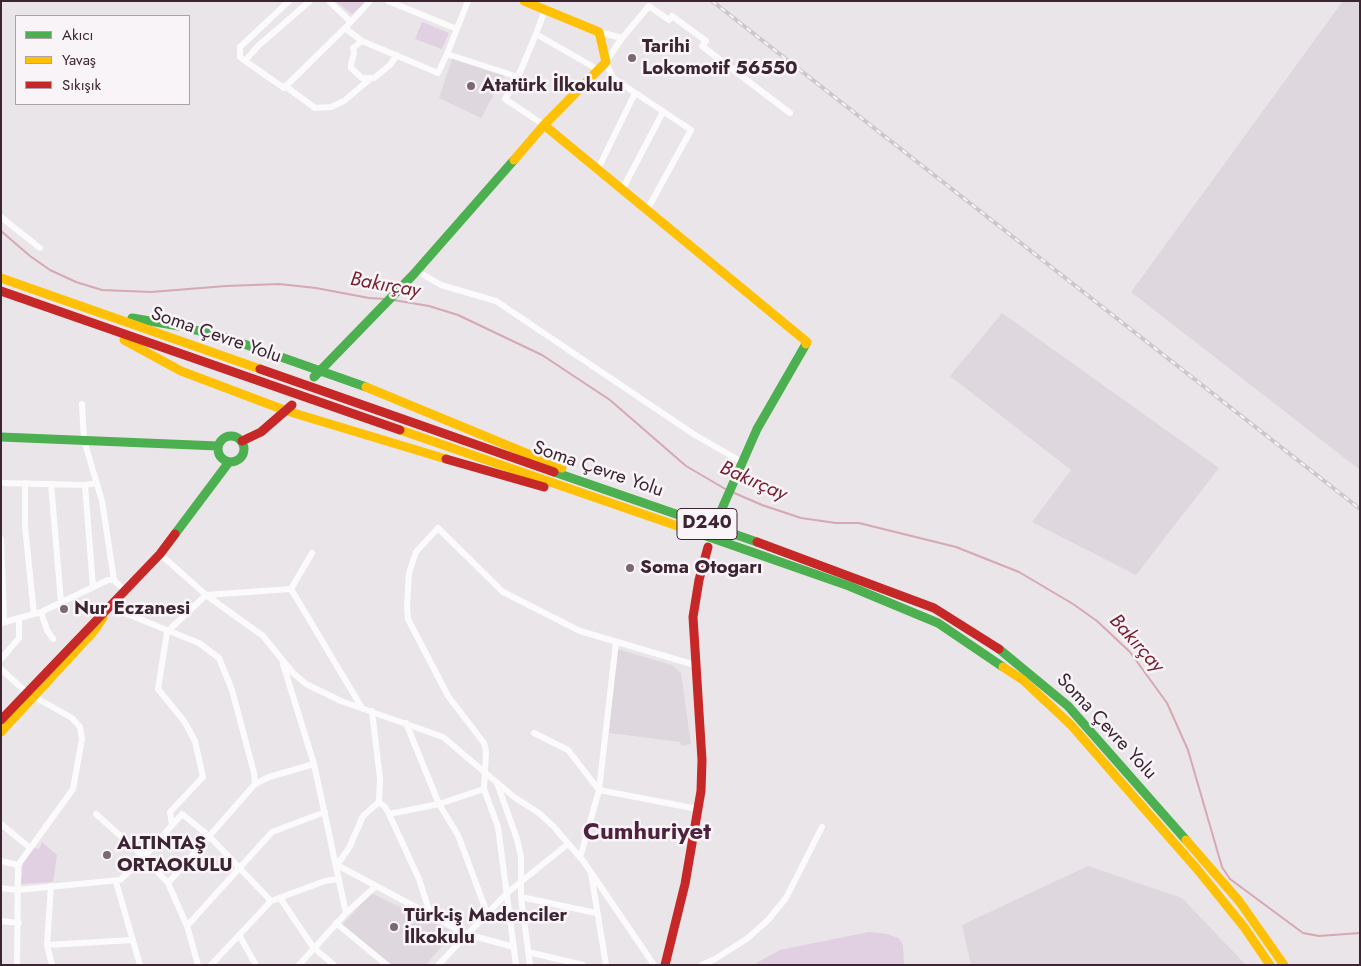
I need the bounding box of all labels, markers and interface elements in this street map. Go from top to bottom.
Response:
legend [15,15,190,105]
text: Akıcı [62,24,93,46]
place label: Tarihi Lokomotif 56550 [642,36,797,80]
text: Yavaş [62,49,96,71]
marker: Tarihi Lokomotif 56550 [626,52,638,64]
text: Sıkışık [62,74,101,96]
place label: Atatürk İlkokulu [481,75,624,97]
marker: Atatürk İlkokulu [465,80,477,92]
water label: Bakırçay [348,268,422,304]
street label: Soma Çevre Yolu [148,303,284,369]
street label: Soma Çevre Yolu [530,437,666,503]
water label: Bakırçay [716,457,790,507]
road number: D240 [677,508,737,540]
place label: Soma Otogarı [640,557,762,579]
marker: Soma Otogarı [624,562,636,574]
place label: Nur Eczanesi [74,598,190,620]
marker: Nur Eczanesi [58,603,70,615]
water label: Bakırçay [1103,610,1169,678]
street label: Soma Çevre Yolu [1051,669,1161,785]
district label: Cumhuriyet [583,819,711,847]
place label: ALTINTAŞ ORTAOKULU [117,833,233,877]
marker: ALTINTAŞ ORTAOKULU [101,849,113,861]
place label: Türk-iş Madenciler İlkokulu [404,905,567,949]
marker: Türk-iş Madenciler İlkokulu [388,921,400,933]

